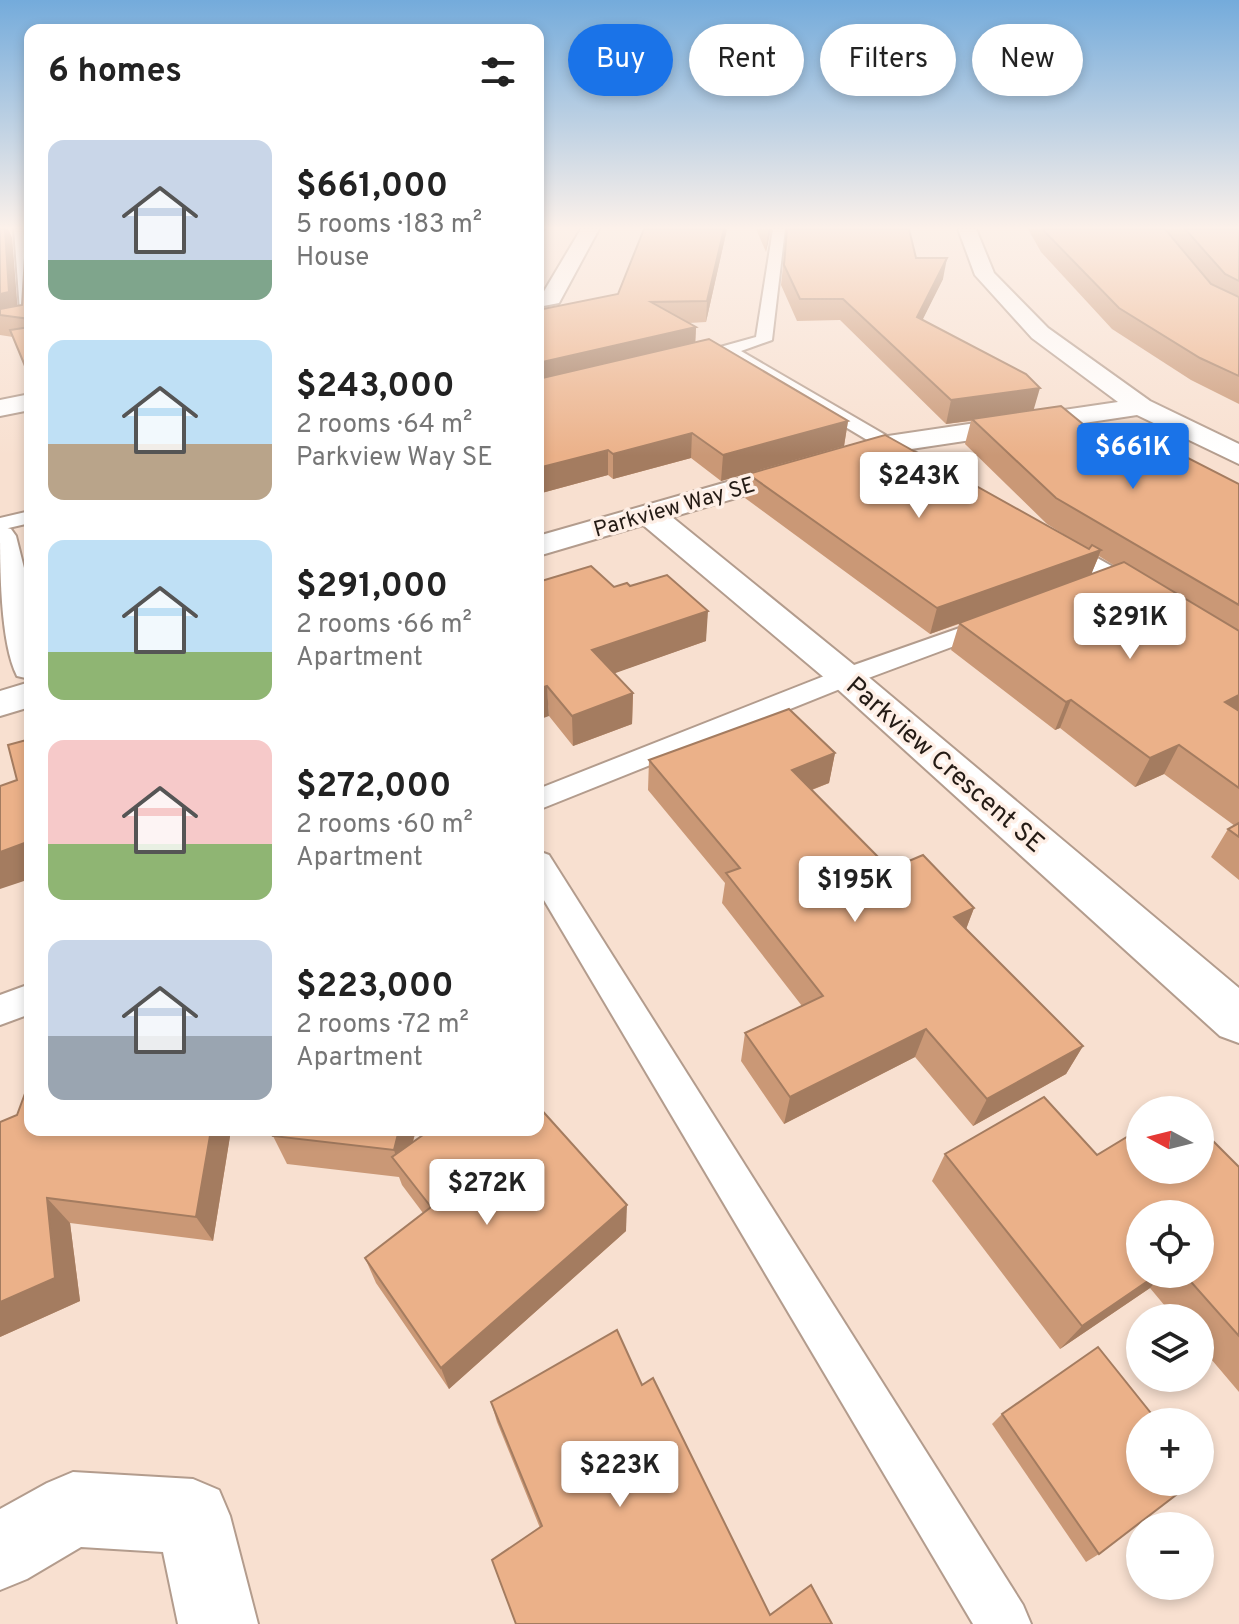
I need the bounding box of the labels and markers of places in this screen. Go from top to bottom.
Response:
pin: $661K [1077,423,1189,491]
pin: $243K [863,452,975,520]
pin: $291K [1074,593,1186,661]
pin: $195K [799,856,911,924]
pin: $272K [431,1159,543,1227]
pin: $223K [564,1441,676,1509]

